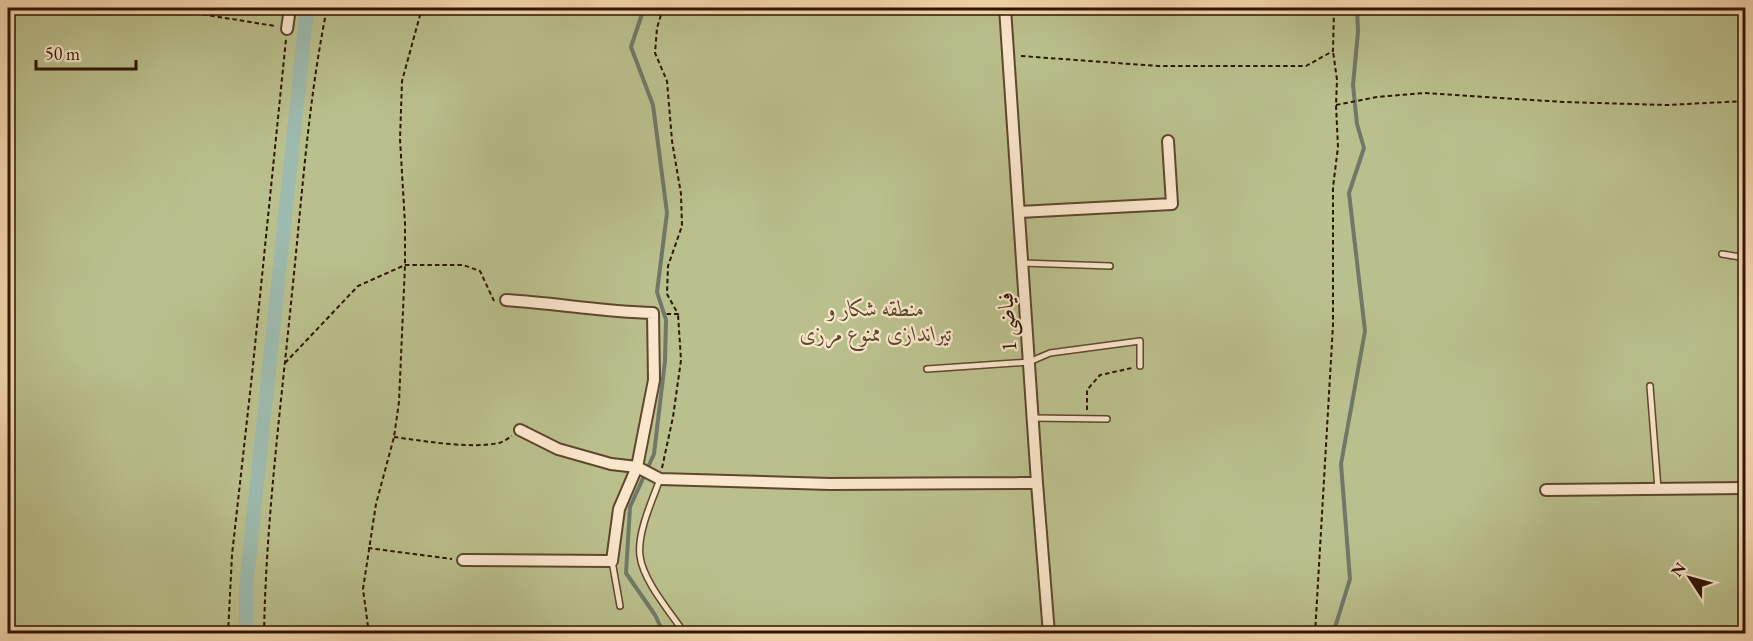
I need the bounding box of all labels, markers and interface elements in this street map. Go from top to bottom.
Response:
scale bar [36,33,136,71]
text: 50 m [45,42,80,65]
street label: فیاضی 1 [990,291,1025,353]
park label: منطقه شکار و تیراندازی ممنوع مرزی [800,294,952,352]
north arrow [1660,548,1720,608]
text: N [1666,558,1691,581]

